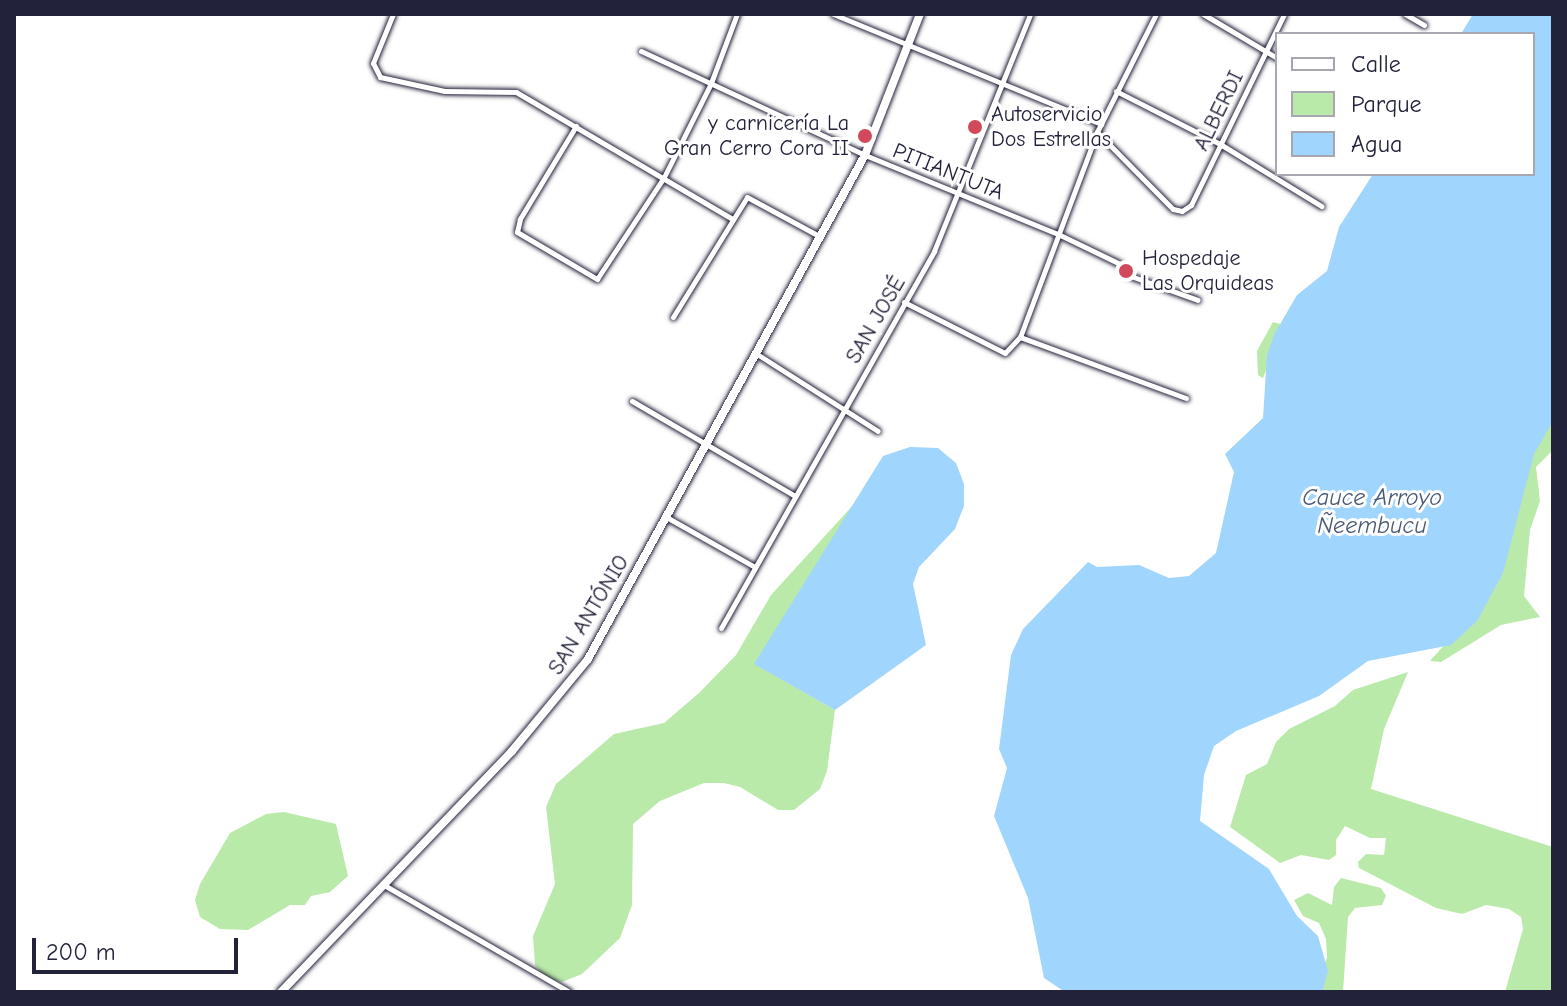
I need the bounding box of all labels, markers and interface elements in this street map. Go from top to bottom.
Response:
legend [1275,32,1535,176]
text: Calle [1351,50,1401,78]
street label: ALBERDI [1188,67,1250,155]
text: Parque [1351,90,1422,118]
place label: Autoservicio Dos Estrellas [991,101,1111,152]
place label: y carnicería La Gran Cerro Cora II [664,110,849,162]
marker: Autoservicio Dos Estrellas [966,118,984,136]
marker: y carnicería La Gran Cerro Cora II [856,127,874,145]
text: Agua [1351,130,1402,158]
street label: PITIANTUTA [889,138,1007,206]
place label: Hospedaje Las Orquideas [1142,245,1274,296]
marker: Hospedaje Las Orquideas [1117,262,1135,280]
street label: SAN JOSÉ [840,272,912,368]
water label: Cauce Arroyo Ñeembucu [1302,484,1442,540]
street label: SAN ANTÓNIO [543,550,635,680]
scale bar [36,922,242,972]
text: 200 m [46,938,116,966]

